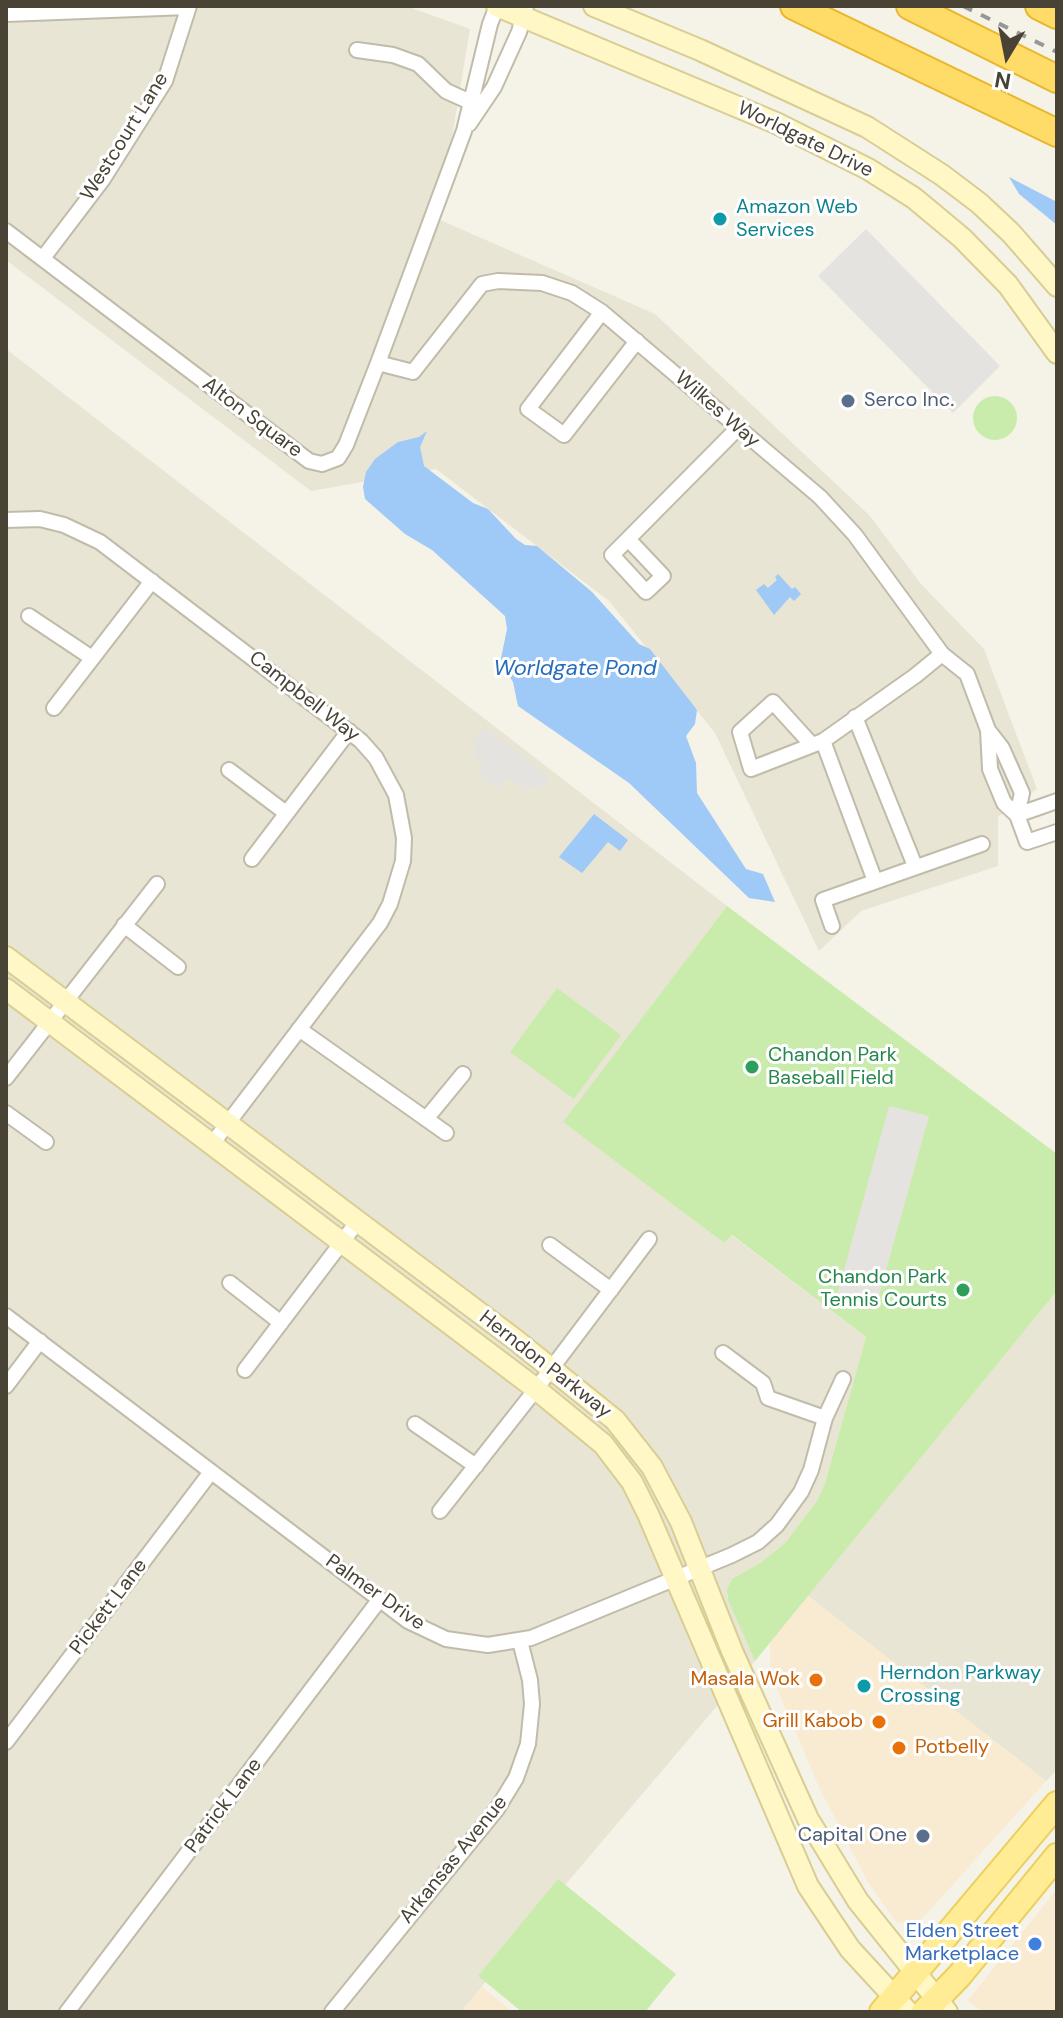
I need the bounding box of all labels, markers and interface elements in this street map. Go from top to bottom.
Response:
north arrow [967,16,1047,96]
text: N [992,64,1013,96]
street label: Westcourt Lane [76,69,174,205]
street label: Worldgate Drive [733,97,877,183]
place label: Amazon Web Services [736,196,858,243]
marker: Amazon Web Services [711,210,729,228]
street label: Wilkes Way [670,367,764,453]
street label: Alton Square [197,373,307,463]
place label: Serco Inc. [864,389,954,413]
marker: Serco Inc. [839,392,857,410]
street label: Campbell Way [244,646,364,748]
water label: Worldgate Pond [493,656,657,682]
place label: Chandon Park Baseball Field [768,1044,897,1091]
marker: Chandon Park Baseball Field [743,1058,761,1076]
place label: Chandon Park Tennis Courts [818,1266,947,1313]
marker: Chandon Park Tennis Courts [954,1281,972,1299]
street label: Herndon Parkway [474,1306,616,1424]
street label: Palmer Drive [321,1550,429,1636]
street label: Pickett Lane [65,1554,153,1660]
place label: Herndon Parkway Crossing [880,1662,1041,1709]
place label: Masala Wok [690,1668,800,1692]
marker: Masala Wok [807,1671,825,1689]
marker: Herndon Parkway Crossing [855,1677,873,1695]
place label: Grill Kabob [762,1710,863,1734]
marker: Grill Kabob [870,1713,888,1731]
place label: Potbelly [915,1736,989,1760]
marker: Potbelly [890,1739,908,1757]
street label: Patrick Lane [180,1754,268,1858]
street label: Arkansas Avenue [395,1791,513,1929]
place label: Capital One [798,1824,907,1848]
marker: Capital One [914,1827,932,1845]
place label: Elden Street Marketplace [905,1920,1019,1967]
marker: Elden Street Marketplace [1026,1935,1044,1953]

